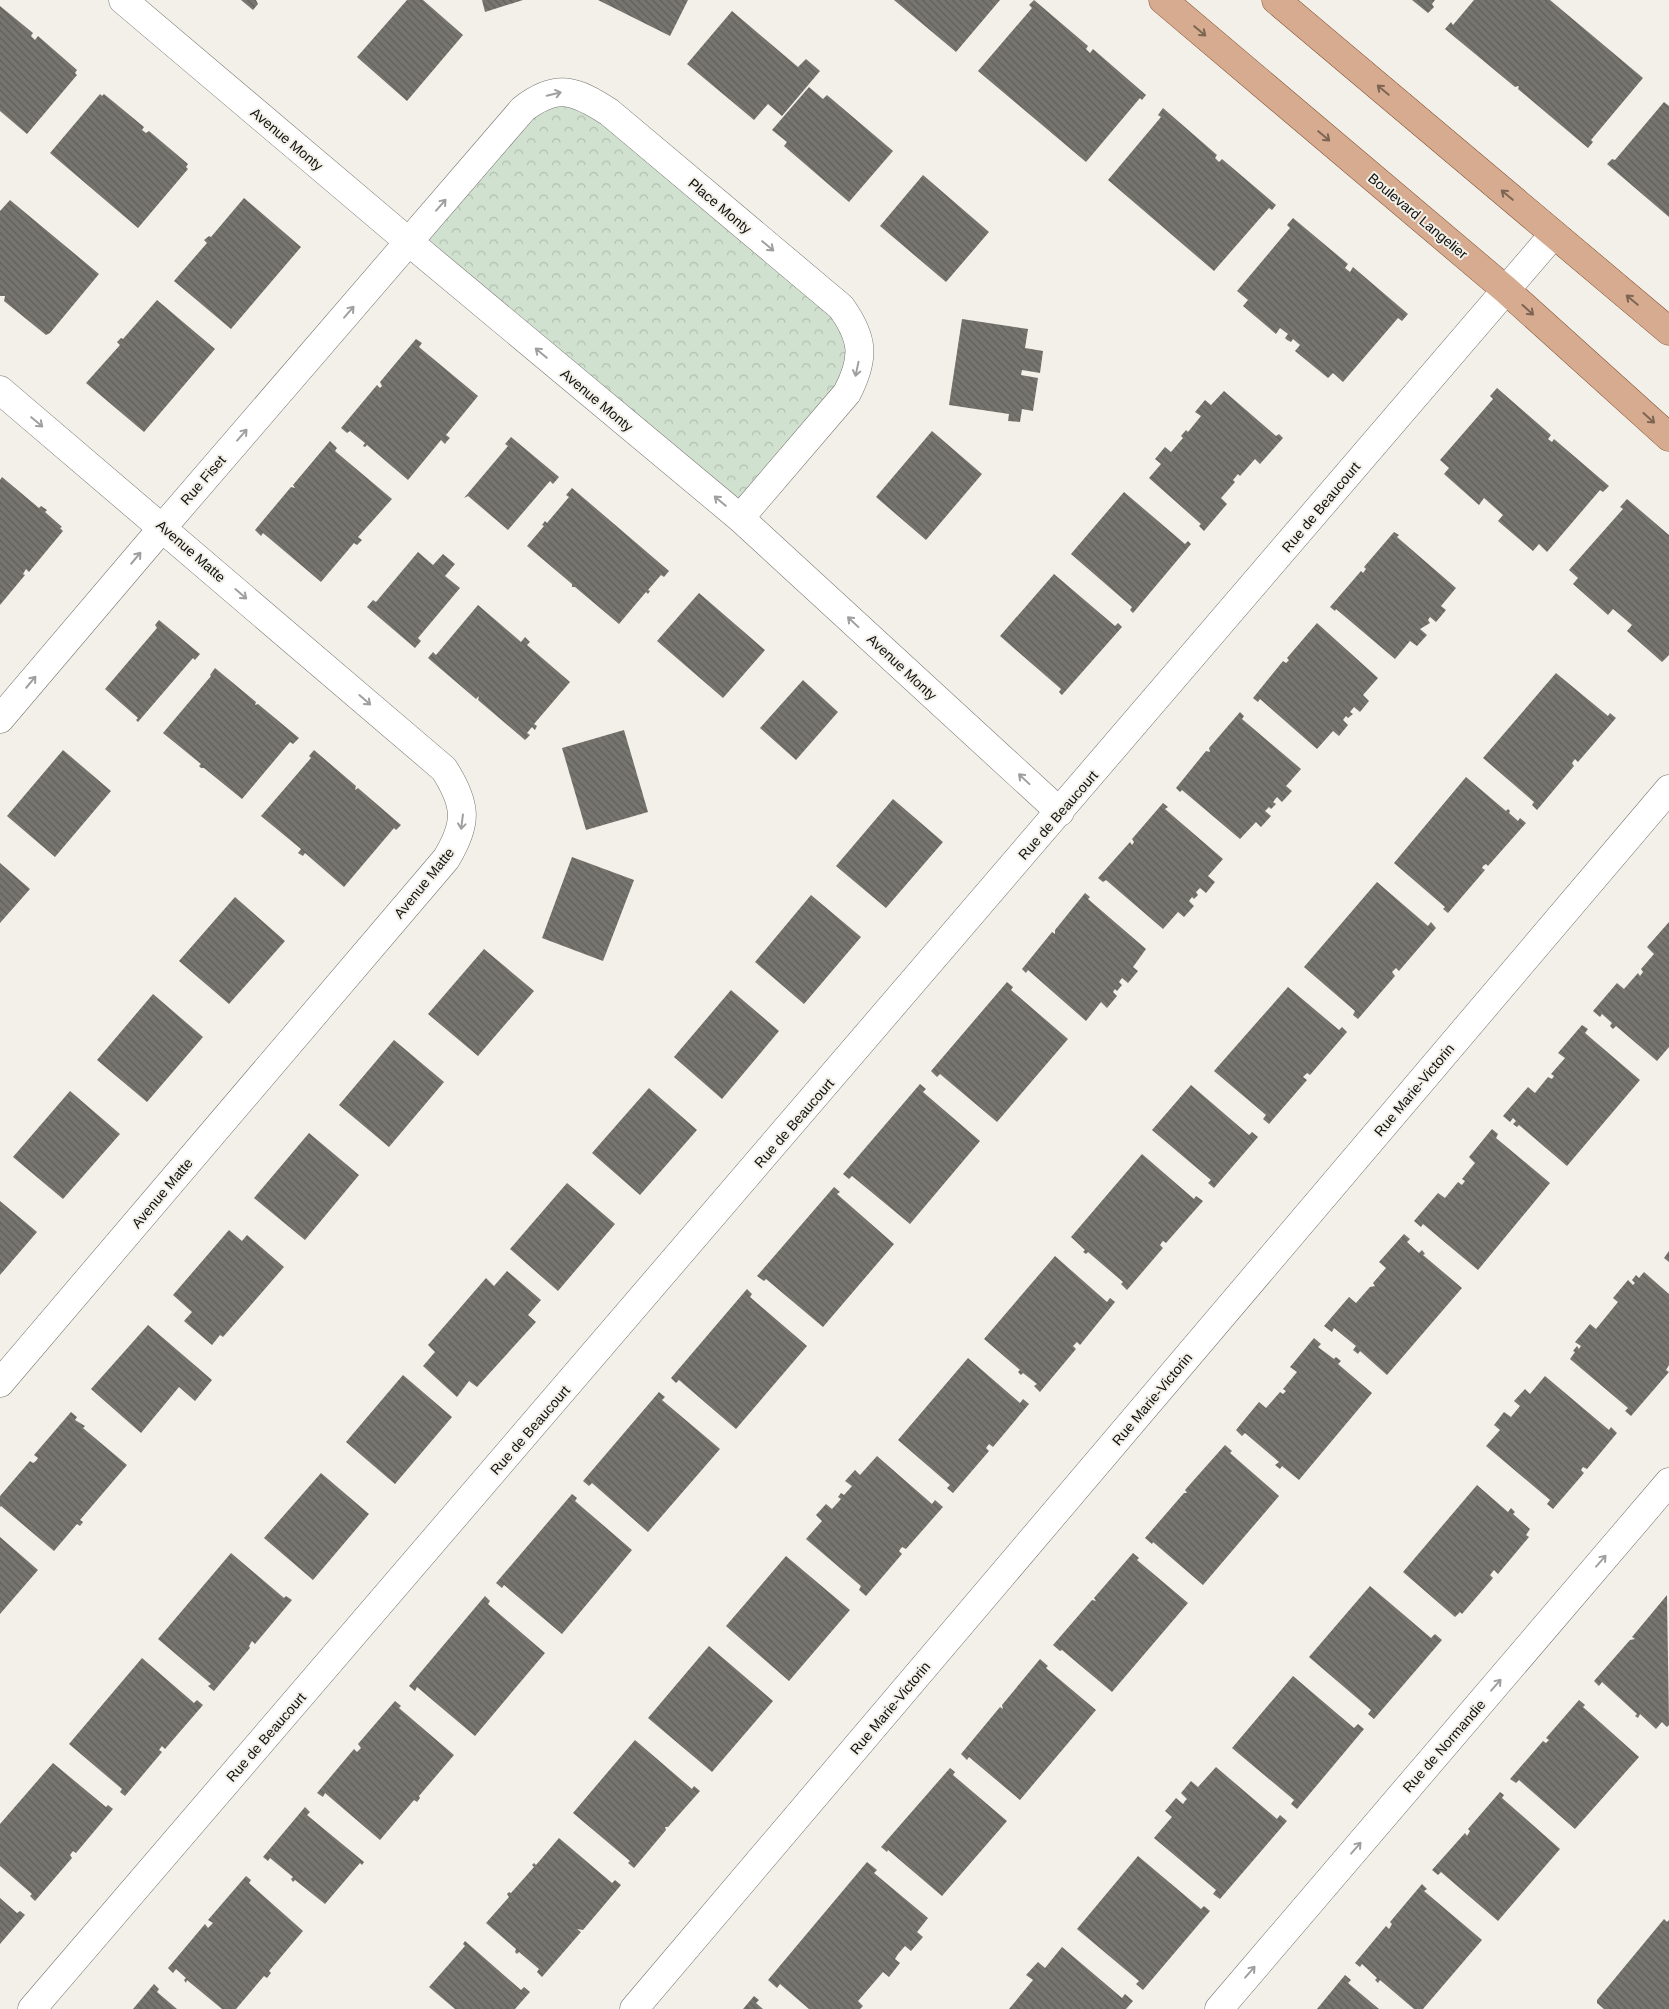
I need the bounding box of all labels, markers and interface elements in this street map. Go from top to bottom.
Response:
one-way arrow [1193,26,1206,37]
one-way arrow [1377,85,1390,96]
one-way arrow [546,89,562,98]
street label: Avenue Monty [248,104,326,174]
one-way arrow [1317,131,1330,142]
street label: Boulevard Langelier [1365,170,1471,262]
street label: Place Monty [685,175,755,237]
one-way arrow [1501,190,1514,201]
one-way arrow [435,199,446,212]
one-way arrow [761,240,774,251]
one-way arrow [1625,294,1638,305]
one-way arrow [1521,304,1534,315]
one-way arrow [343,305,354,318]
one-way arrow [535,347,548,358]
one-way arrow [852,360,862,376]
street label: Avenue Monty [558,365,636,435]
one-way arrow [1642,412,1655,424]
one-way arrow [31,416,44,427]
one-way arrow [237,428,248,441]
street label: Rue Fiset [177,452,229,508]
street label: Rue de Beaucourt [1279,459,1363,555]
one-way arrow [713,496,726,507]
street label: Avenue Matte [153,517,229,585]
one-way arrow [131,552,142,565]
one-way arrow [235,589,248,600]
one-way arrow [847,616,860,628]
street label: Avenue Monty [864,631,940,703]
one-way arrow [26,676,37,689]
one-way arrow [358,695,371,706]
street label: Rue de Beaucourt [1015,767,1101,863]
one-way arrow [1018,773,1031,785]
one-way arrow [456,814,466,830]
street label: Avenue Matte [391,844,457,922]
street label: Rue Marie-Victorin [1371,1041,1457,1139]
street label: Rue de Beaucourt [751,1075,837,1171]
street label: Avenue Matte [128,1155,196,1231]
street label: Rue Marie-Victorin [1109,1350,1195,1448]
street label: Rue de Beaucourt [487,1382,573,1478]
one-way arrow [1595,1555,1607,1568]
street label: Rue Marie-Victorin [847,1659,933,1757]
one-way arrow [1490,1679,1501,1692]
street label: Rue de Beaucourt [223,1689,309,1785]
street label: Rue de Normandie [1399,1696,1489,1796]
one-way arrow [1350,1842,1362,1855]
one-way arrow [1245,1966,1256,1979]

